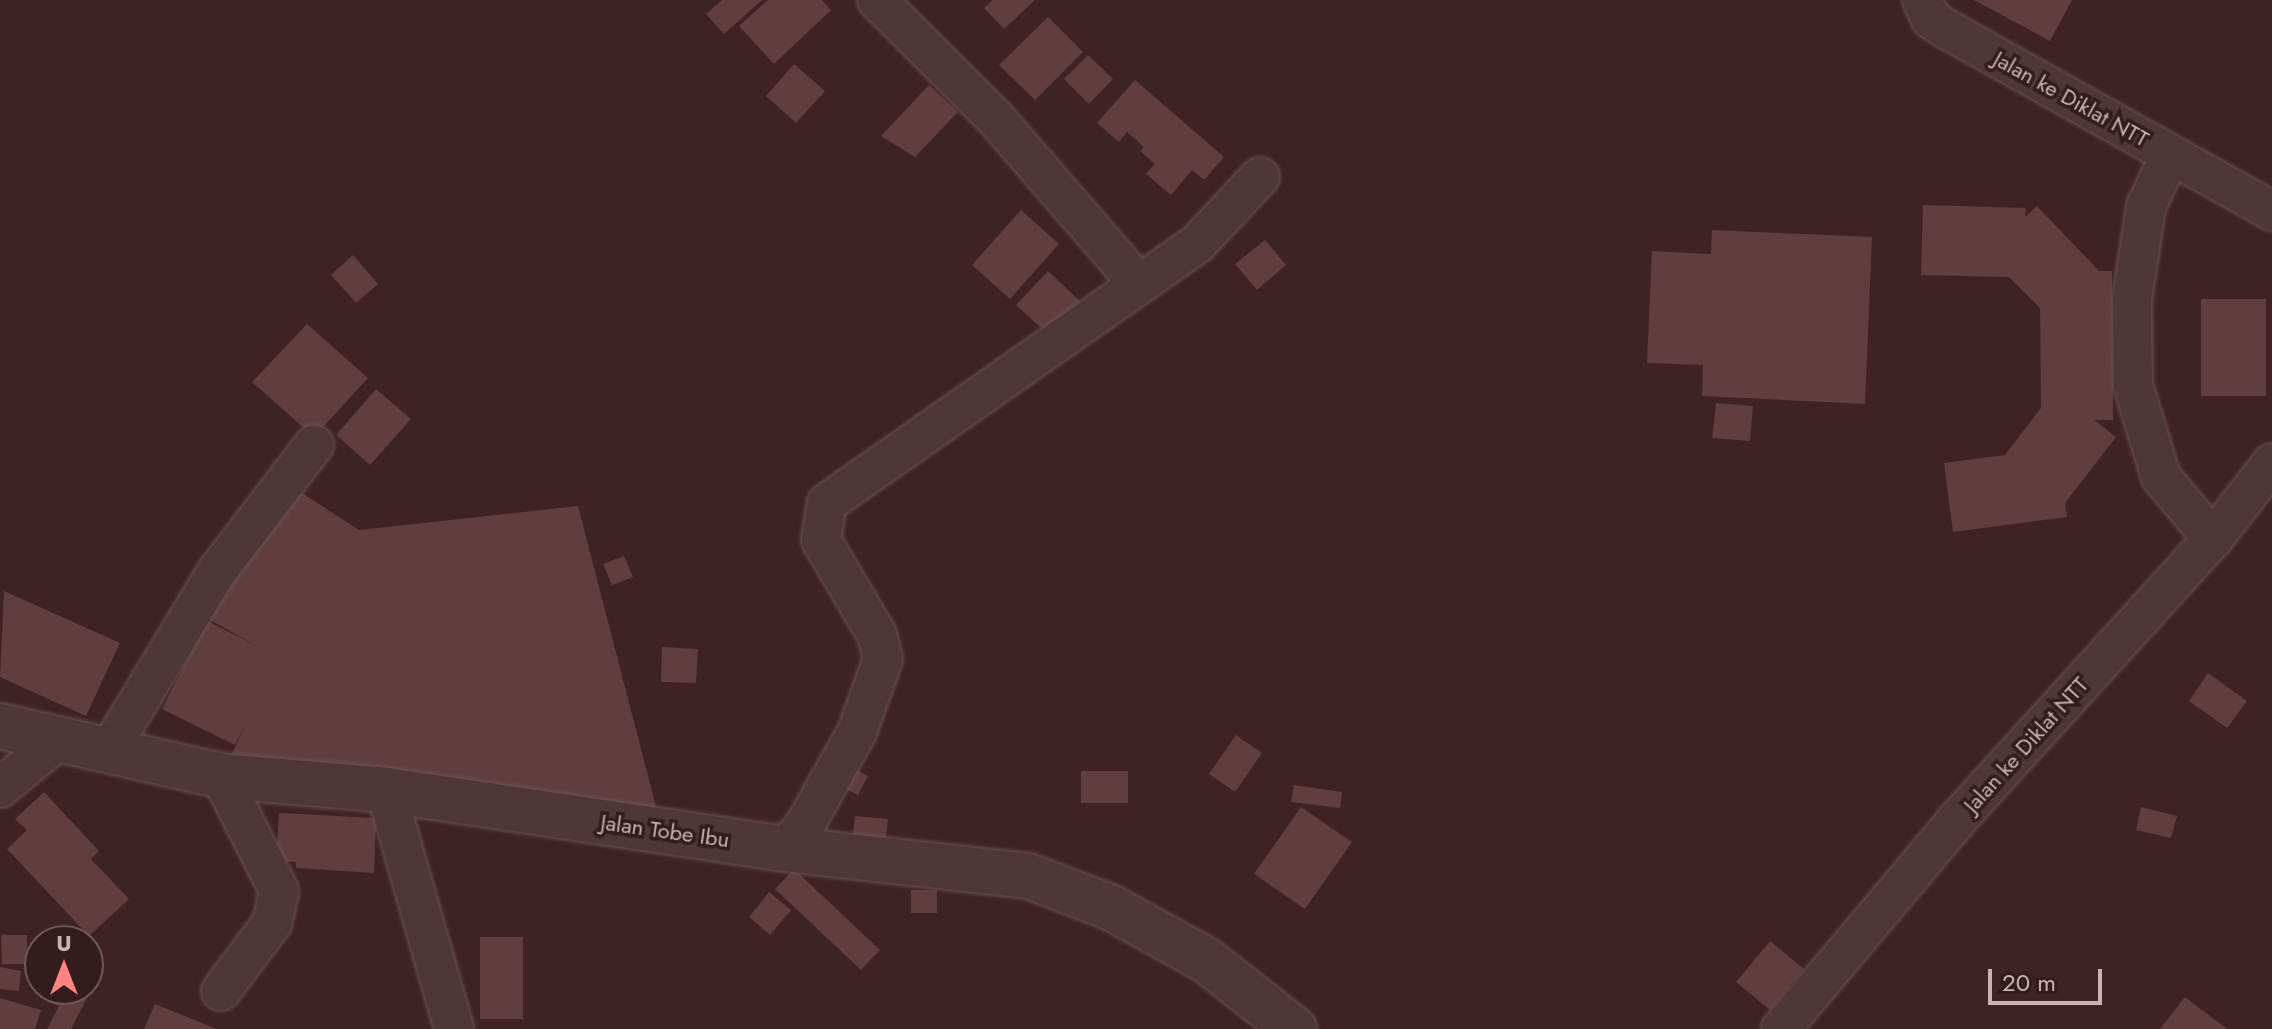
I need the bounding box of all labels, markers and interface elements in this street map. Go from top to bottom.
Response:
street label: Jalan ke Diklat NTT [1989,46,2153,152]
street label: Jalan ke Diklat NTT [1958,672,2094,818]
street label: Jalan Tobe Ibu [599,809,731,853]
north arrow [24,925,104,1005]
text: U [56,927,72,959]
scale bar [1992,953,2106,1003]
text: 20 m [2002,965,2056,1000]

